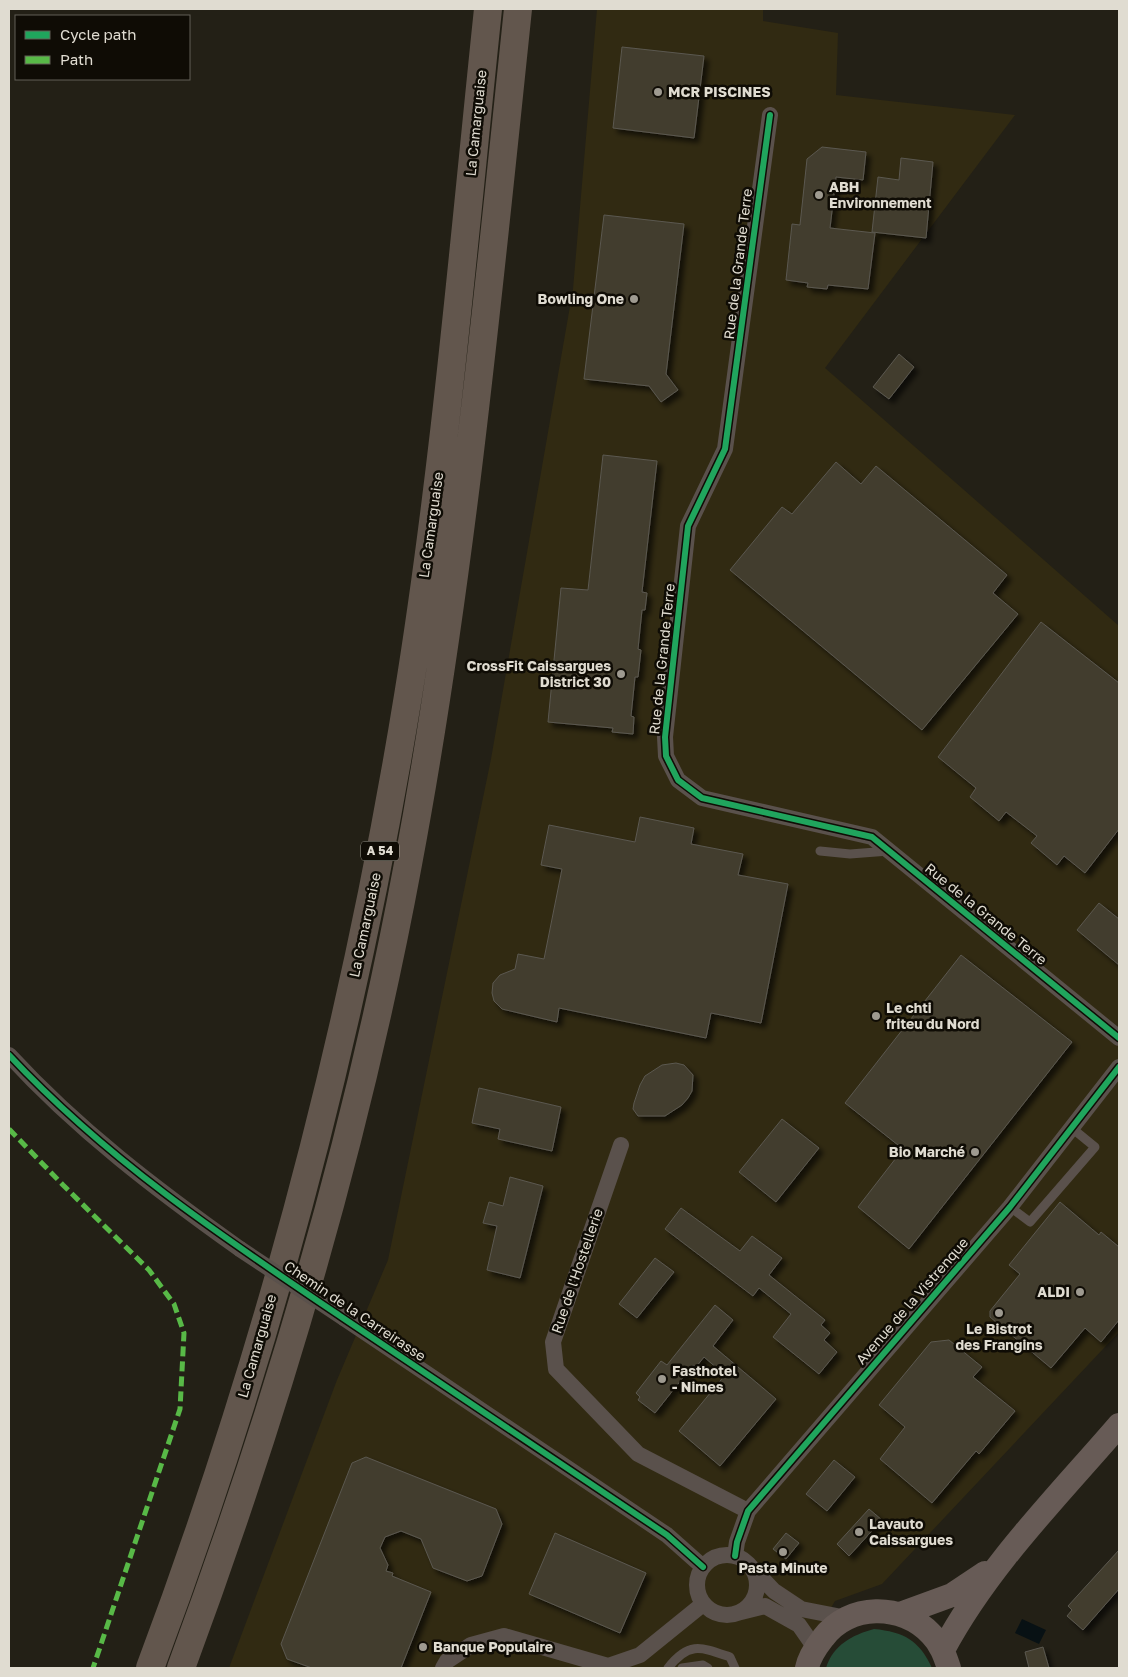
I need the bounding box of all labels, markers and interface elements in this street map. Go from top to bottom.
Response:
legend [15,15,190,80]
text: Cycle path [60,25,136,43]
text: Path [60,50,93,68]
street label: La Camarguaise [461,69,490,177]
place label: MCR PISCINES [668,83,771,100]
marker: MCR PISCINES [652,86,664,98]
place label: ABH Environnement [829,178,932,211]
street label: Rue de la Grande Terre [720,188,755,340]
marker: ABH Environnement [813,189,825,201]
place label: Bowling One [538,290,624,307]
marker: Bowling One [628,293,640,305]
street label: La Camarguaise [415,471,446,579]
street label: Rue de la Grande Terre [645,583,678,735]
place label: CrossFit Caissargues District 30 [466,657,611,690]
marker: CrossFit Caissargues District 30 [615,668,627,680]
road number: A 54 [361,841,399,860]
street label: Rue de la Grande Terre [922,859,1051,968]
street label: La Camarguaise [345,871,384,979]
place label: Le chti friteu du Nord [886,999,979,1032]
marker: Le chti friteu du Nord [870,1010,882,1022]
place label: Bio Marché [889,1143,965,1160]
marker: Bio Marché [969,1146,981,1158]
street label: Rue de l'Hostellerie [547,1206,606,1336]
street label: Avenue de la Vistrenque [852,1234,971,1368]
street label: Chemin de la Carreirasse [281,1257,429,1364]
place label: ALDI [1037,1283,1070,1300]
marker: ALDI [1074,1286,1086,1298]
street label: La Camarguaise [234,1292,279,1400]
marker: Le Bistrot des Frangins [993,1307,1005,1319]
place label: Le Bistrot des Frangins [955,1320,1043,1353]
place label: Fasthotel - Nimes [672,1362,737,1395]
marker: Fasthotel - Nimes [656,1373,668,1385]
place label: Lavauto Caissargues [869,1515,953,1548]
marker: Lavauto Caissargues [853,1526,865,1538]
marker: Pasta Minute [777,1546,789,1558]
place label: Pasta Minute [738,1559,828,1576]
place label: Banque Populaire [433,1638,553,1655]
marker: Banque Populaire [417,1641,429,1653]

